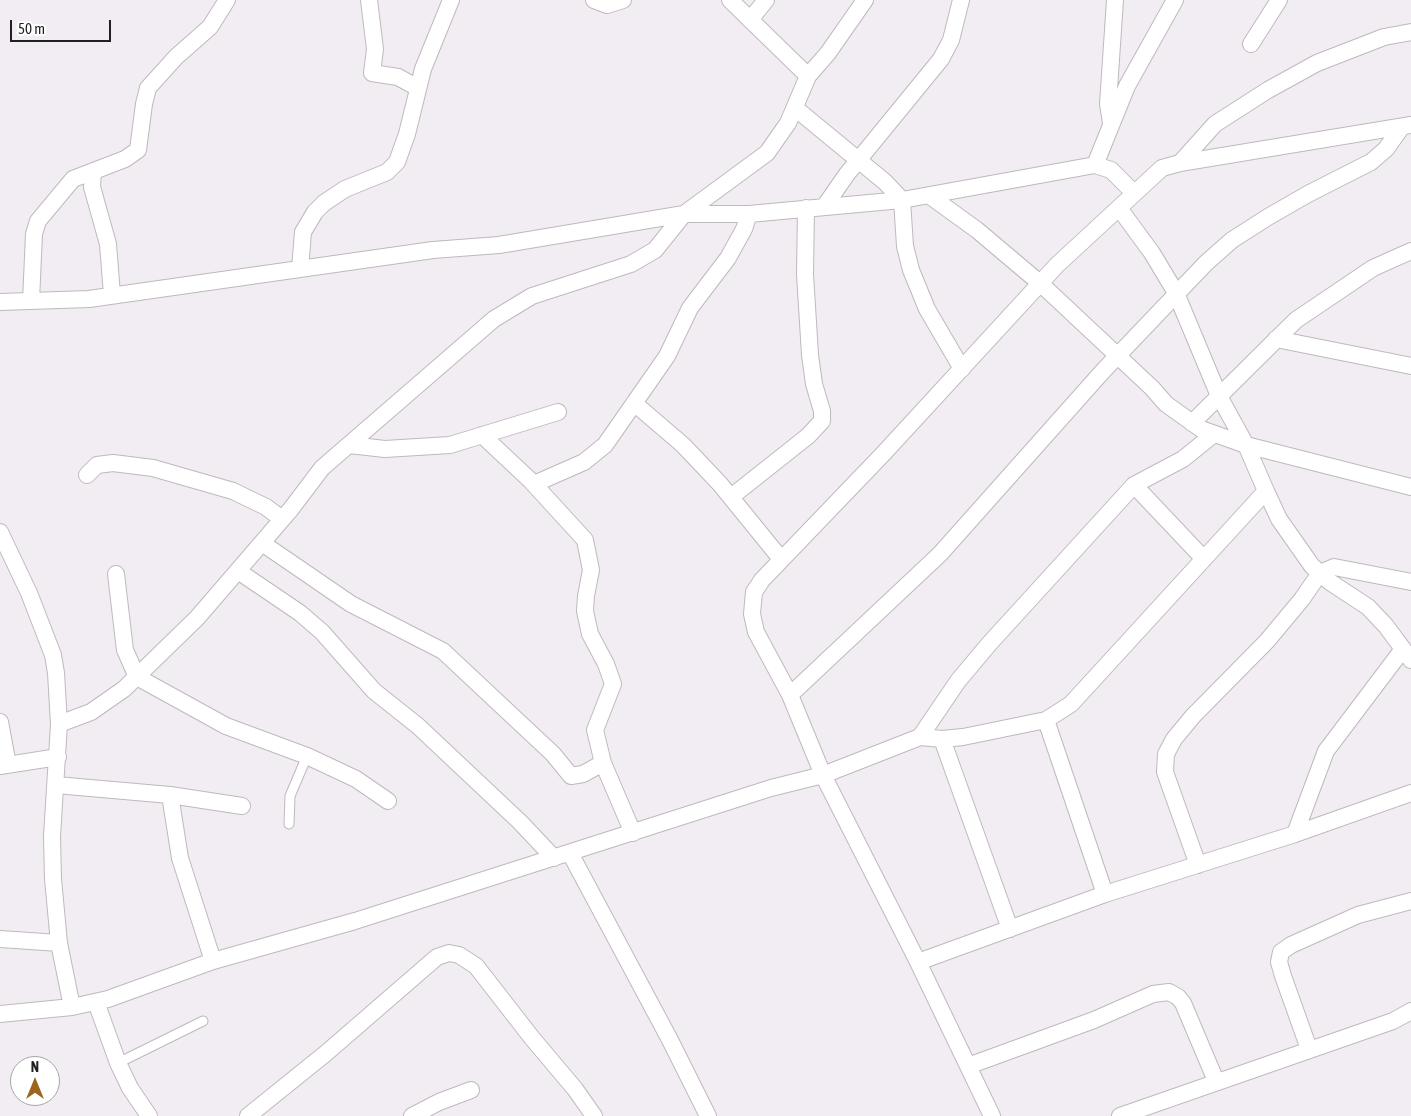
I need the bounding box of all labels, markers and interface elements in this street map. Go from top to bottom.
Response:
scale bar [12,10,114,42]
text: 50 m [18,20,45,37]
north arrow [10,1056,60,1106]
text: N [31,1059,39,1075]

